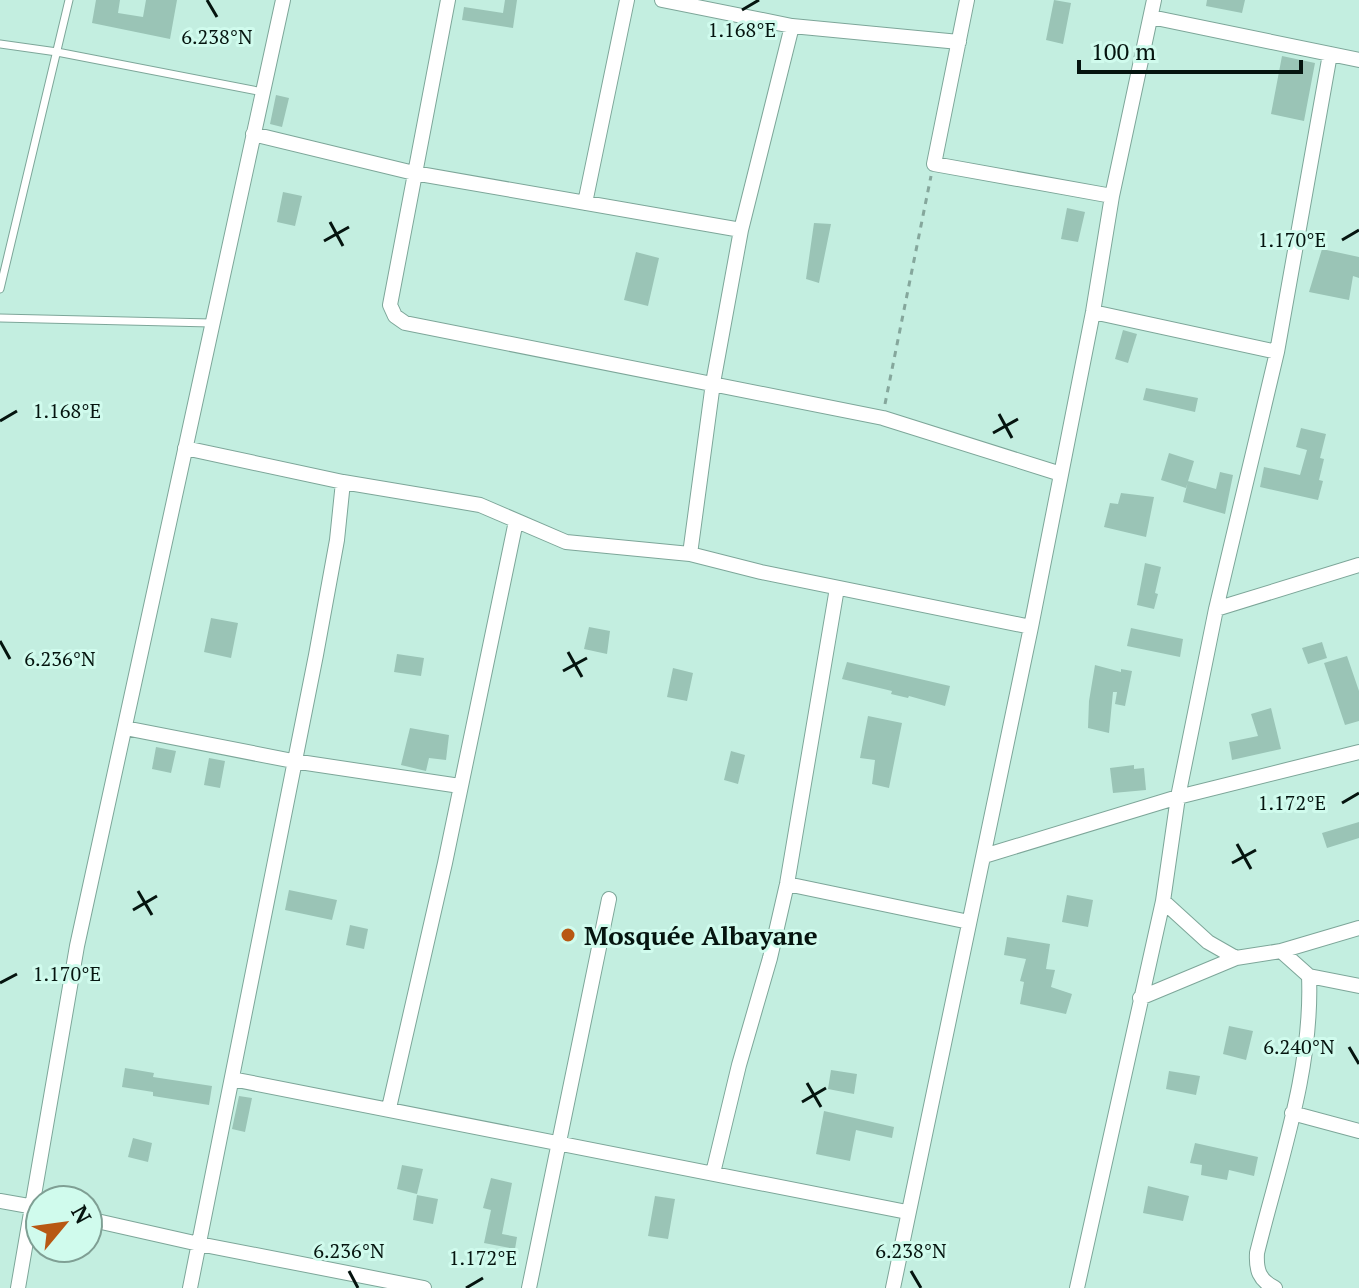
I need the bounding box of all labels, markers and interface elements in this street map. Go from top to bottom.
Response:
text: 1.168°E [708,16,776,43]
text: 6.238°N [181,23,253,50]
scale bar [1079,24,1301,74]
text: 100 m [1091,35,1156,67]
text: 1.170°E [1258,226,1326,253]
text: 1.168°E [33,397,101,424]
text: 6.236°N [24,645,96,672]
text: 1.172°E [1258,789,1326,816]
place label: Mosquée Albayane [584,918,818,952]
marker: Mosquée Albayane [559,926,577,944]
text: 1.170°E [33,960,101,987]
text: 6.240°N [1263,1033,1335,1060]
north arrow [24,1184,104,1264]
text: N [65,1200,99,1229]
text: 6.236°N [313,1237,385,1264]
text: 6.238°N [875,1237,947,1264]
text: 1.172°E [449,1244,517,1271]

